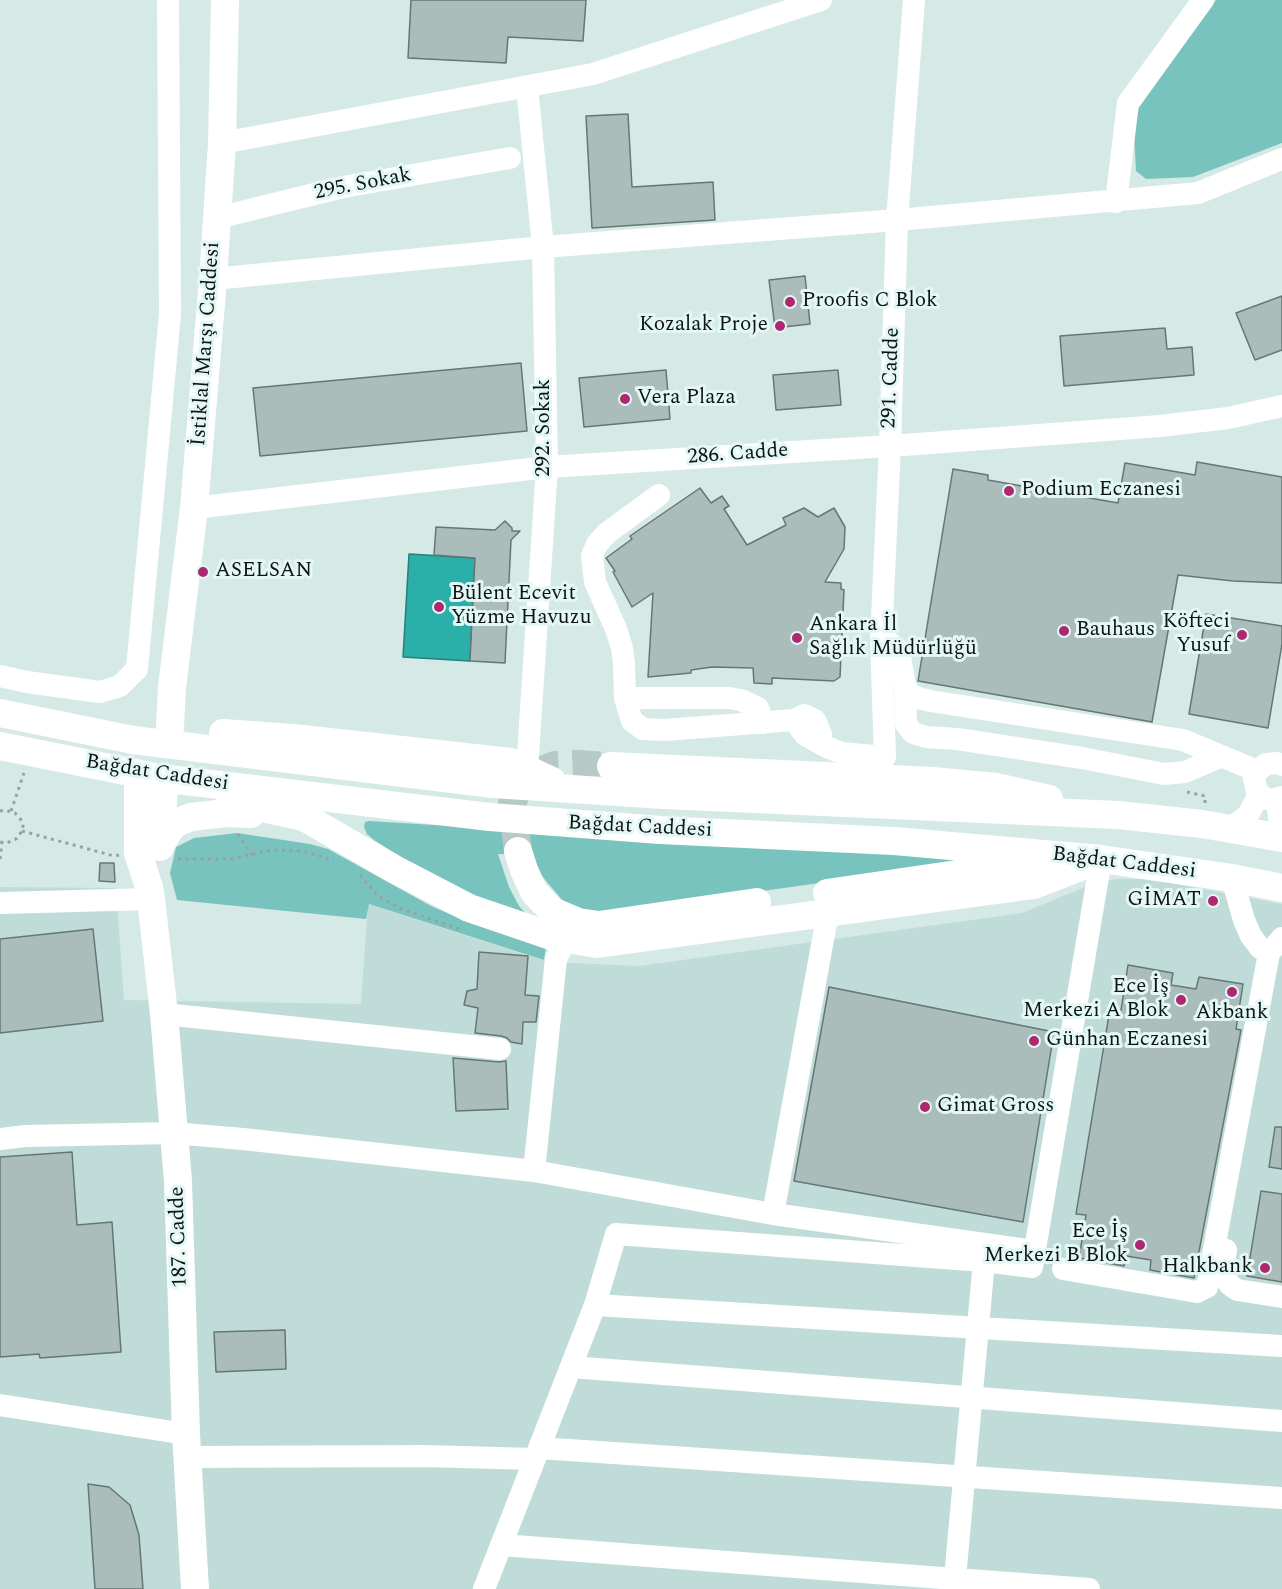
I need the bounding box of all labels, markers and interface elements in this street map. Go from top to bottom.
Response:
street label: 295. Sokak [312,163,414,207]
street label: İstiklal Marşı Caddesi [187,241,227,447]
place label: Proofis C Blok [802,289,938,315]
marker: Proofis C Blok [783,295,797,309]
place label: Kozalak Proje [639,313,768,339]
marker: Kozalak Proje [773,319,787,333]
street label: 291. Cadde [878,327,906,429]
street label: 292. Sokak [532,379,558,477]
place label: Vera Plaza [637,386,736,412]
marker: Vera Plaza [618,392,632,406]
street label: 286. Cadde [687,439,789,471]
place label: Podium Eczanesi [1021,478,1181,504]
marker: Podium Eczanesi [1002,484,1016,498]
place label: ASELSAN [215,559,312,585]
marker: ASELSAN [196,565,210,579]
place label: Bülent Ecevit Yüzme Havuzu [451,582,591,632]
marker: Bülent Ecevit Yüzme Havuzu [432,600,446,614]
place label: Köfteci Yusuf [1163,610,1230,660]
place label: Ankara İl Sağlık Müdürlüğü [809,613,977,663]
place label: Bauhaus [1076,618,1155,644]
marker: Bauhaus [1057,624,1071,638]
marker: Köfteci Yusuf [1235,628,1249,642]
marker: Ankara İl Sağlık Müdürlüğü [790,631,804,645]
street label: Bağdat Caddesi [84,750,230,798]
street label: Bağdat Caddesi [567,812,713,844]
street label: Bağdat Caddesi [1051,843,1197,885]
place label: GİMAT [1127,888,1201,914]
marker: GİMAT [1206,894,1220,908]
place label: Ece İş Merkezi A Blok [1023,975,1169,1025]
marker: Akbank [1225,985,1239,999]
marker: Ece İş Merkezi A Blok [1174,993,1188,1007]
place label: Akbank [1196,1001,1268,1027]
place label: Günhan Eczanesi [1046,1028,1208,1054]
marker: Günhan Eczanesi [1027,1034,1041,1048]
place label: Gimat Gross [937,1094,1054,1120]
marker: Gimat Gross [918,1100,932,1114]
street label: 187. Cadde [166,1186,194,1288]
place label: Ece İş Merkezi B Blok [984,1220,1128,1270]
marker: Ece İş Merkezi B Blok [1133,1238,1147,1252]
place label: Halkbank [1162,1255,1253,1281]
marker: Halkbank [1258,1261,1272,1275]

